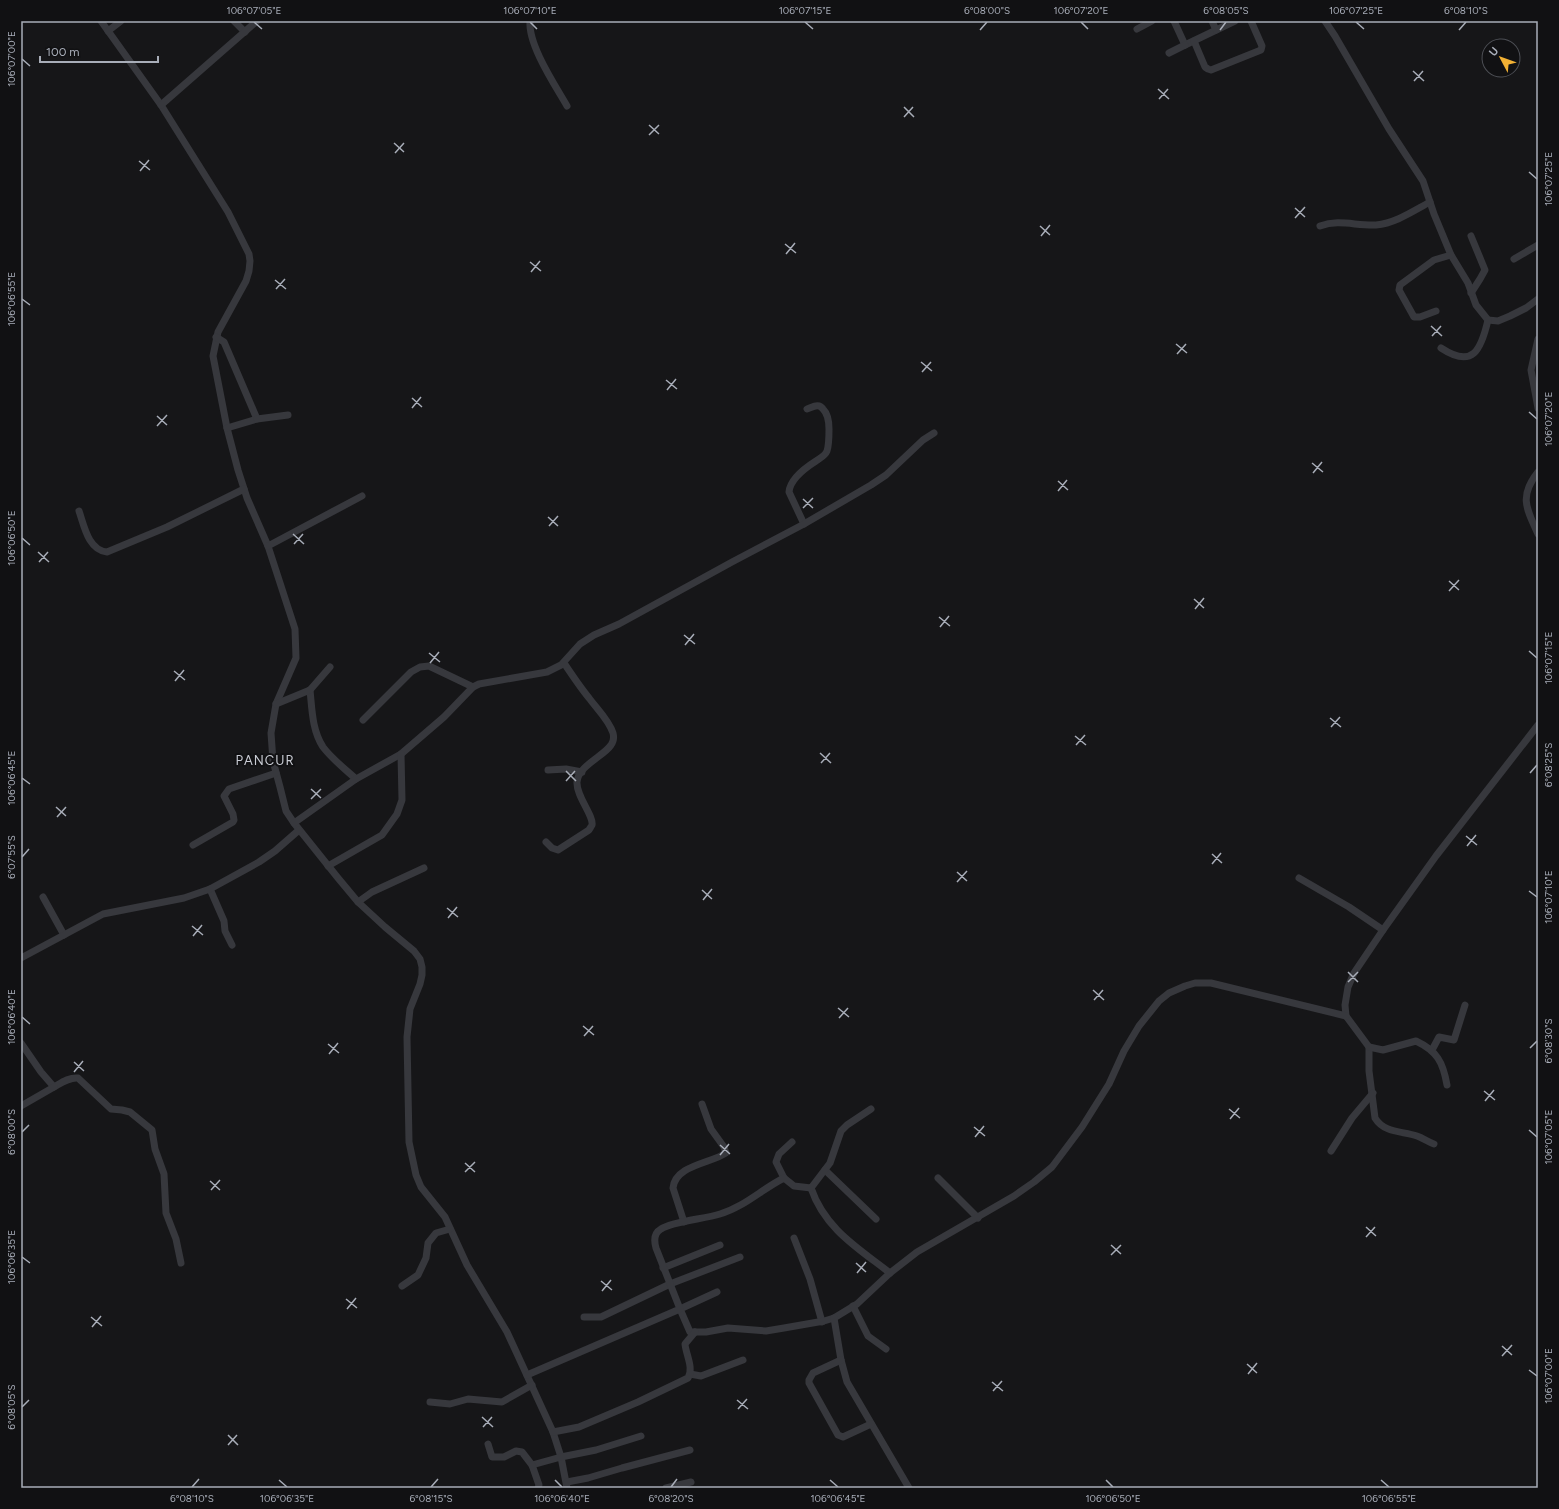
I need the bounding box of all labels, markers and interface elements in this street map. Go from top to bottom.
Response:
text: 106°07'05"E [227,4,282,17]
text: 106°07'10"E [503,4,557,17]
text: 106°07'15"E [779,4,831,17]
text: 6°08'00"S [964,4,1010,17]
text: 106°07'20"E [1054,4,1108,17]
text: 6°08'05"S [1203,4,1249,17]
text: 106°07'25"E [1329,4,1383,17]
text: 6°08'10"S [1444,4,1488,17]
text: 106°07'00"E [5,31,18,87]
scale bar [40,38,158,64]
north arrow [1481,38,1521,78]
text: U [1486,44,1501,59]
text: 100 m [46,45,80,59]
text: 106°07'25"E [1542,152,1555,206]
text: 106°06'55"E [5,272,18,326]
text: 106°07'20"E [1542,392,1555,446]
text: 106°06'50"E [5,510,18,566]
text: 106°07'15"E [1542,632,1555,684]
text: 6°08'25"S [1542,743,1555,787]
text: 106°06'45"E [5,750,18,806]
district label: PANCUR [235,753,295,768]
text: 6°07'55"S [5,835,18,879]
text: 106°07'10"E [1542,870,1555,924]
text: 106°06'40"E [5,989,18,1045]
text: 6°08'30"S [1542,1018,1555,1064]
text: 6°08'00"S [5,1109,18,1155]
text: 106°07'05"E [1542,1109,1555,1164]
text: 106°06'35"E [5,1230,18,1284]
text: 106°07'00"E [1542,1348,1555,1404]
text: 6°08'05"S [5,1384,18,1430]
text: 6°08'10"S [170,1492,214,1505]
text: 106°06'35"E [260,1492,314,1505]
text: 6°08'15"S [409,1492,453,1505]
text: 106°06'40"E [534,1492,590,1505]
text: 6°08'20"S [648,1492,694,1505]
text: 106°06'45"E [810,1492,866,1505]
text: 106°06'50"E [1085,1492,1141,1505]
text: 106°06'55"E [1362,1492,1416,1505]

